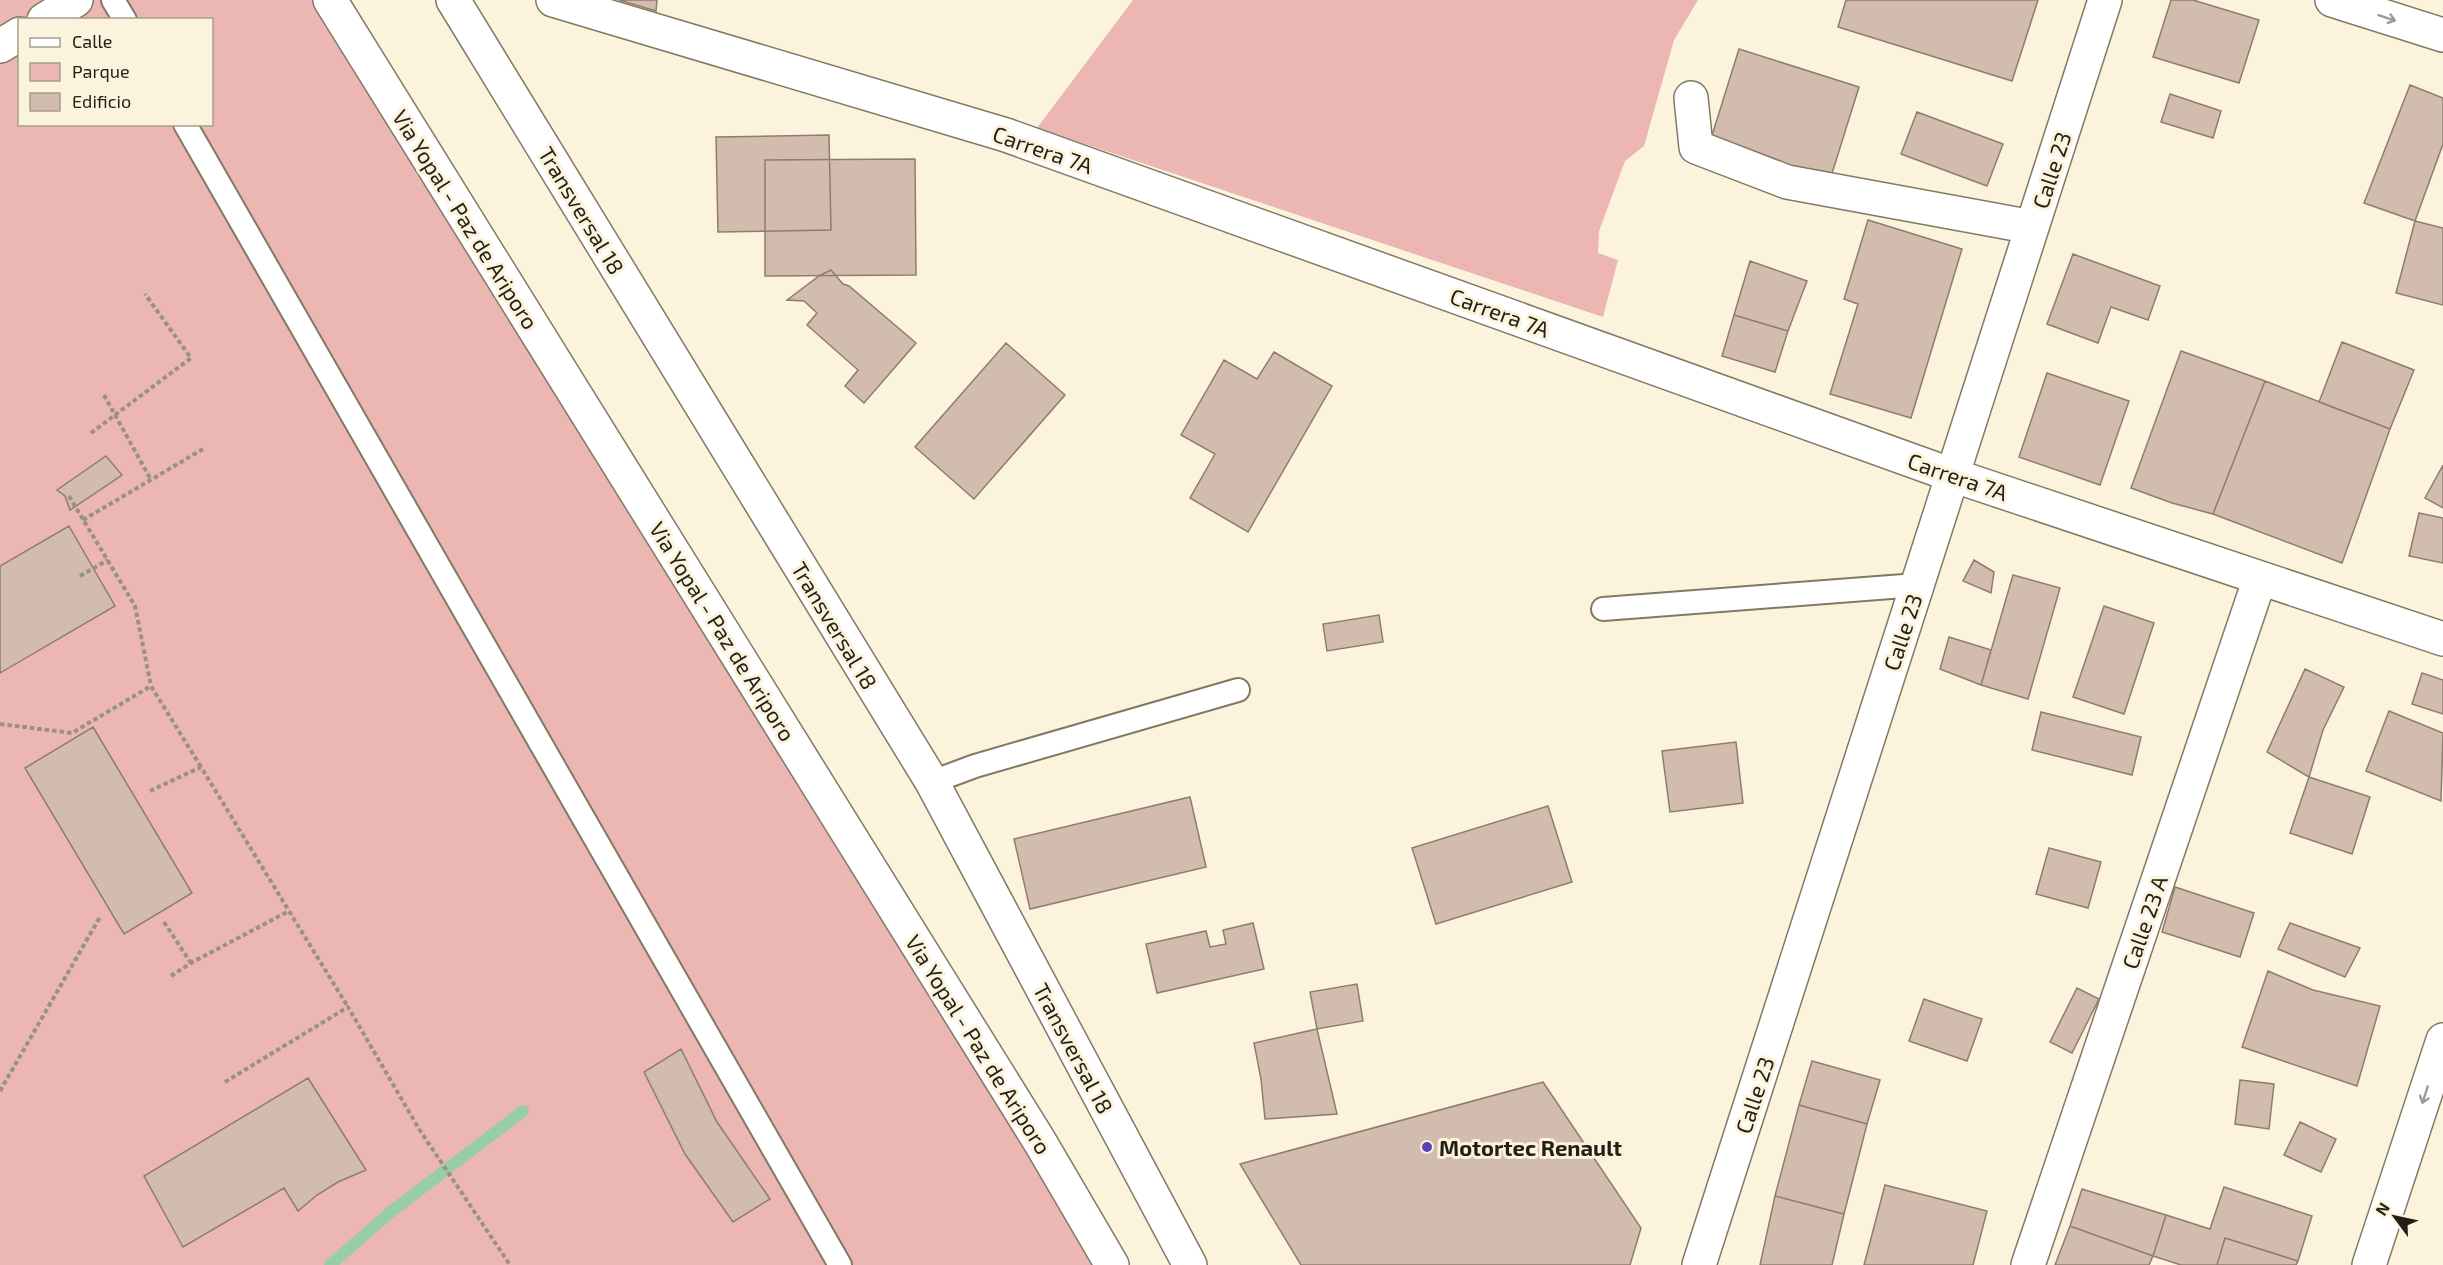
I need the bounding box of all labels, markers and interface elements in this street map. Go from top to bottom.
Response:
one-way arrow [2377,13,2396,24]
legend [18,18,213,126]
text: Calle [72,30,113,52]
text: Parque [72,60,130,82]
text: Edificio [72,90,131,112]
street label: Via Yopal - Paz de Ariporo [388,105,544,333]
street label: Carrera 7A [990,120,1097,178]
street label: Calle 23 [2026,128,2076,212]
street label: Transversal 18 [534,142,630,278]
street label: Carrera 7A [1447,282,1554,342]
street label: Carrera 7A [1905,447,2012,505]
street label: Via Yopal - Paz de Ariporo [645,517,801,745]
street label: Transversal 18 [787,557,883,693]
street label: Calle 23 [1877,590,1927,674]
street label: Calle 23 A [2116,872,2172,972]
street label: Via Yopal - Paz de Ariporo [901,930,1057,1158]
street label: Transversal 18 [1029,978,1119,1118]
street label: Calle 23 [1729,1053,1779,1137]
one-way arrow [2418,1085,2429,1104]
place label: Motortec Renault [1439,1134,1622,1160]
marker: Motortec Renault [1420,1140,1434,1154]
north arrow [2365,1187,2425,1247]
text: N [2371,1199,2393,1219]

